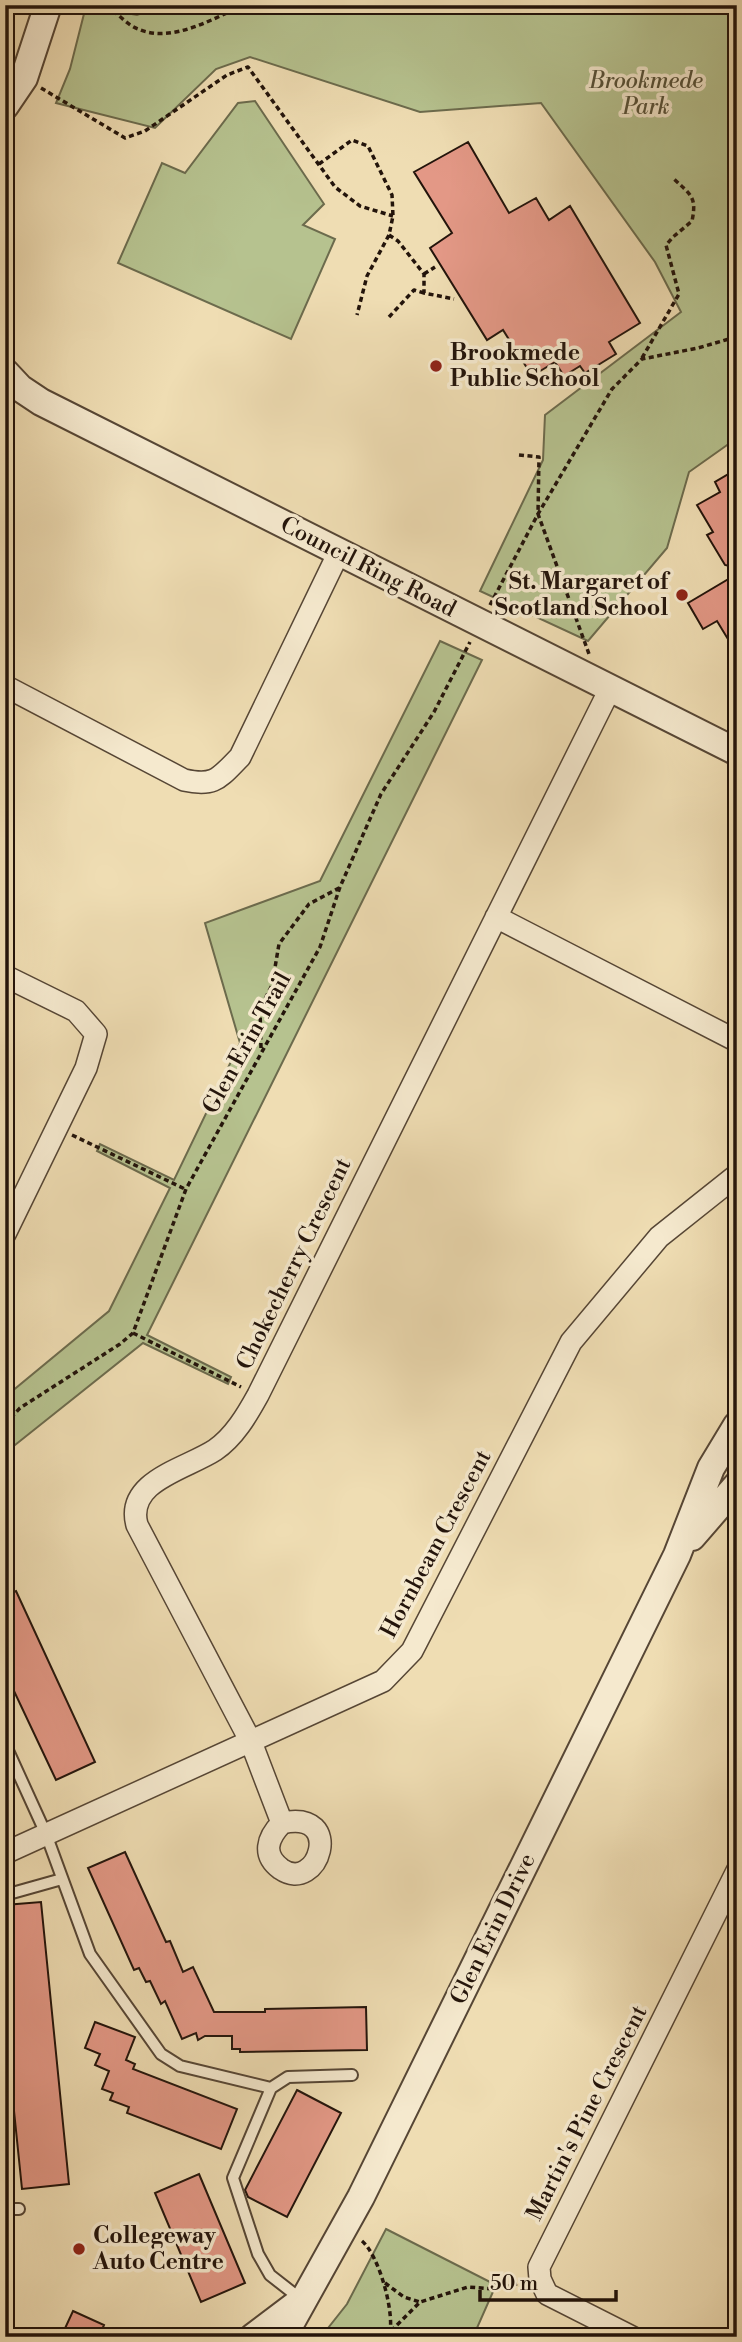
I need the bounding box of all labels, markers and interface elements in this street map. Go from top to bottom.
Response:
park label: Brookmede Park [588,67,703,121]
place label: Brookmede Public School [450,339,600,393]
marker: Brookmede Public School [428,358,444,374]
street label: Council Ring Road [275,511,461,623]
place label: St. Margaret of Scotland School [495,568,671,622]
marker: St. Margaret of Scotland School [674,587,690,603]
street label: Glen Erin Trail [197,967,297,1119]
street label: Chokecherry Crescent [231,1154,357,1374]
street label: Hornbeam Crescent [375,1445,497,1643]
street label: Glen Erin Drive [444,1849,542,2009]
street label: Martin's Pine Crescent [521,2001,653,2225]
place label: Collegeway Auto Centre [92,2222,224,2276]
marker: Collegeway Auto Centre [71,2241,87,2257]
scale bar [480,2258,616,2302]
text: 50 m [490,2271,538,2297]

